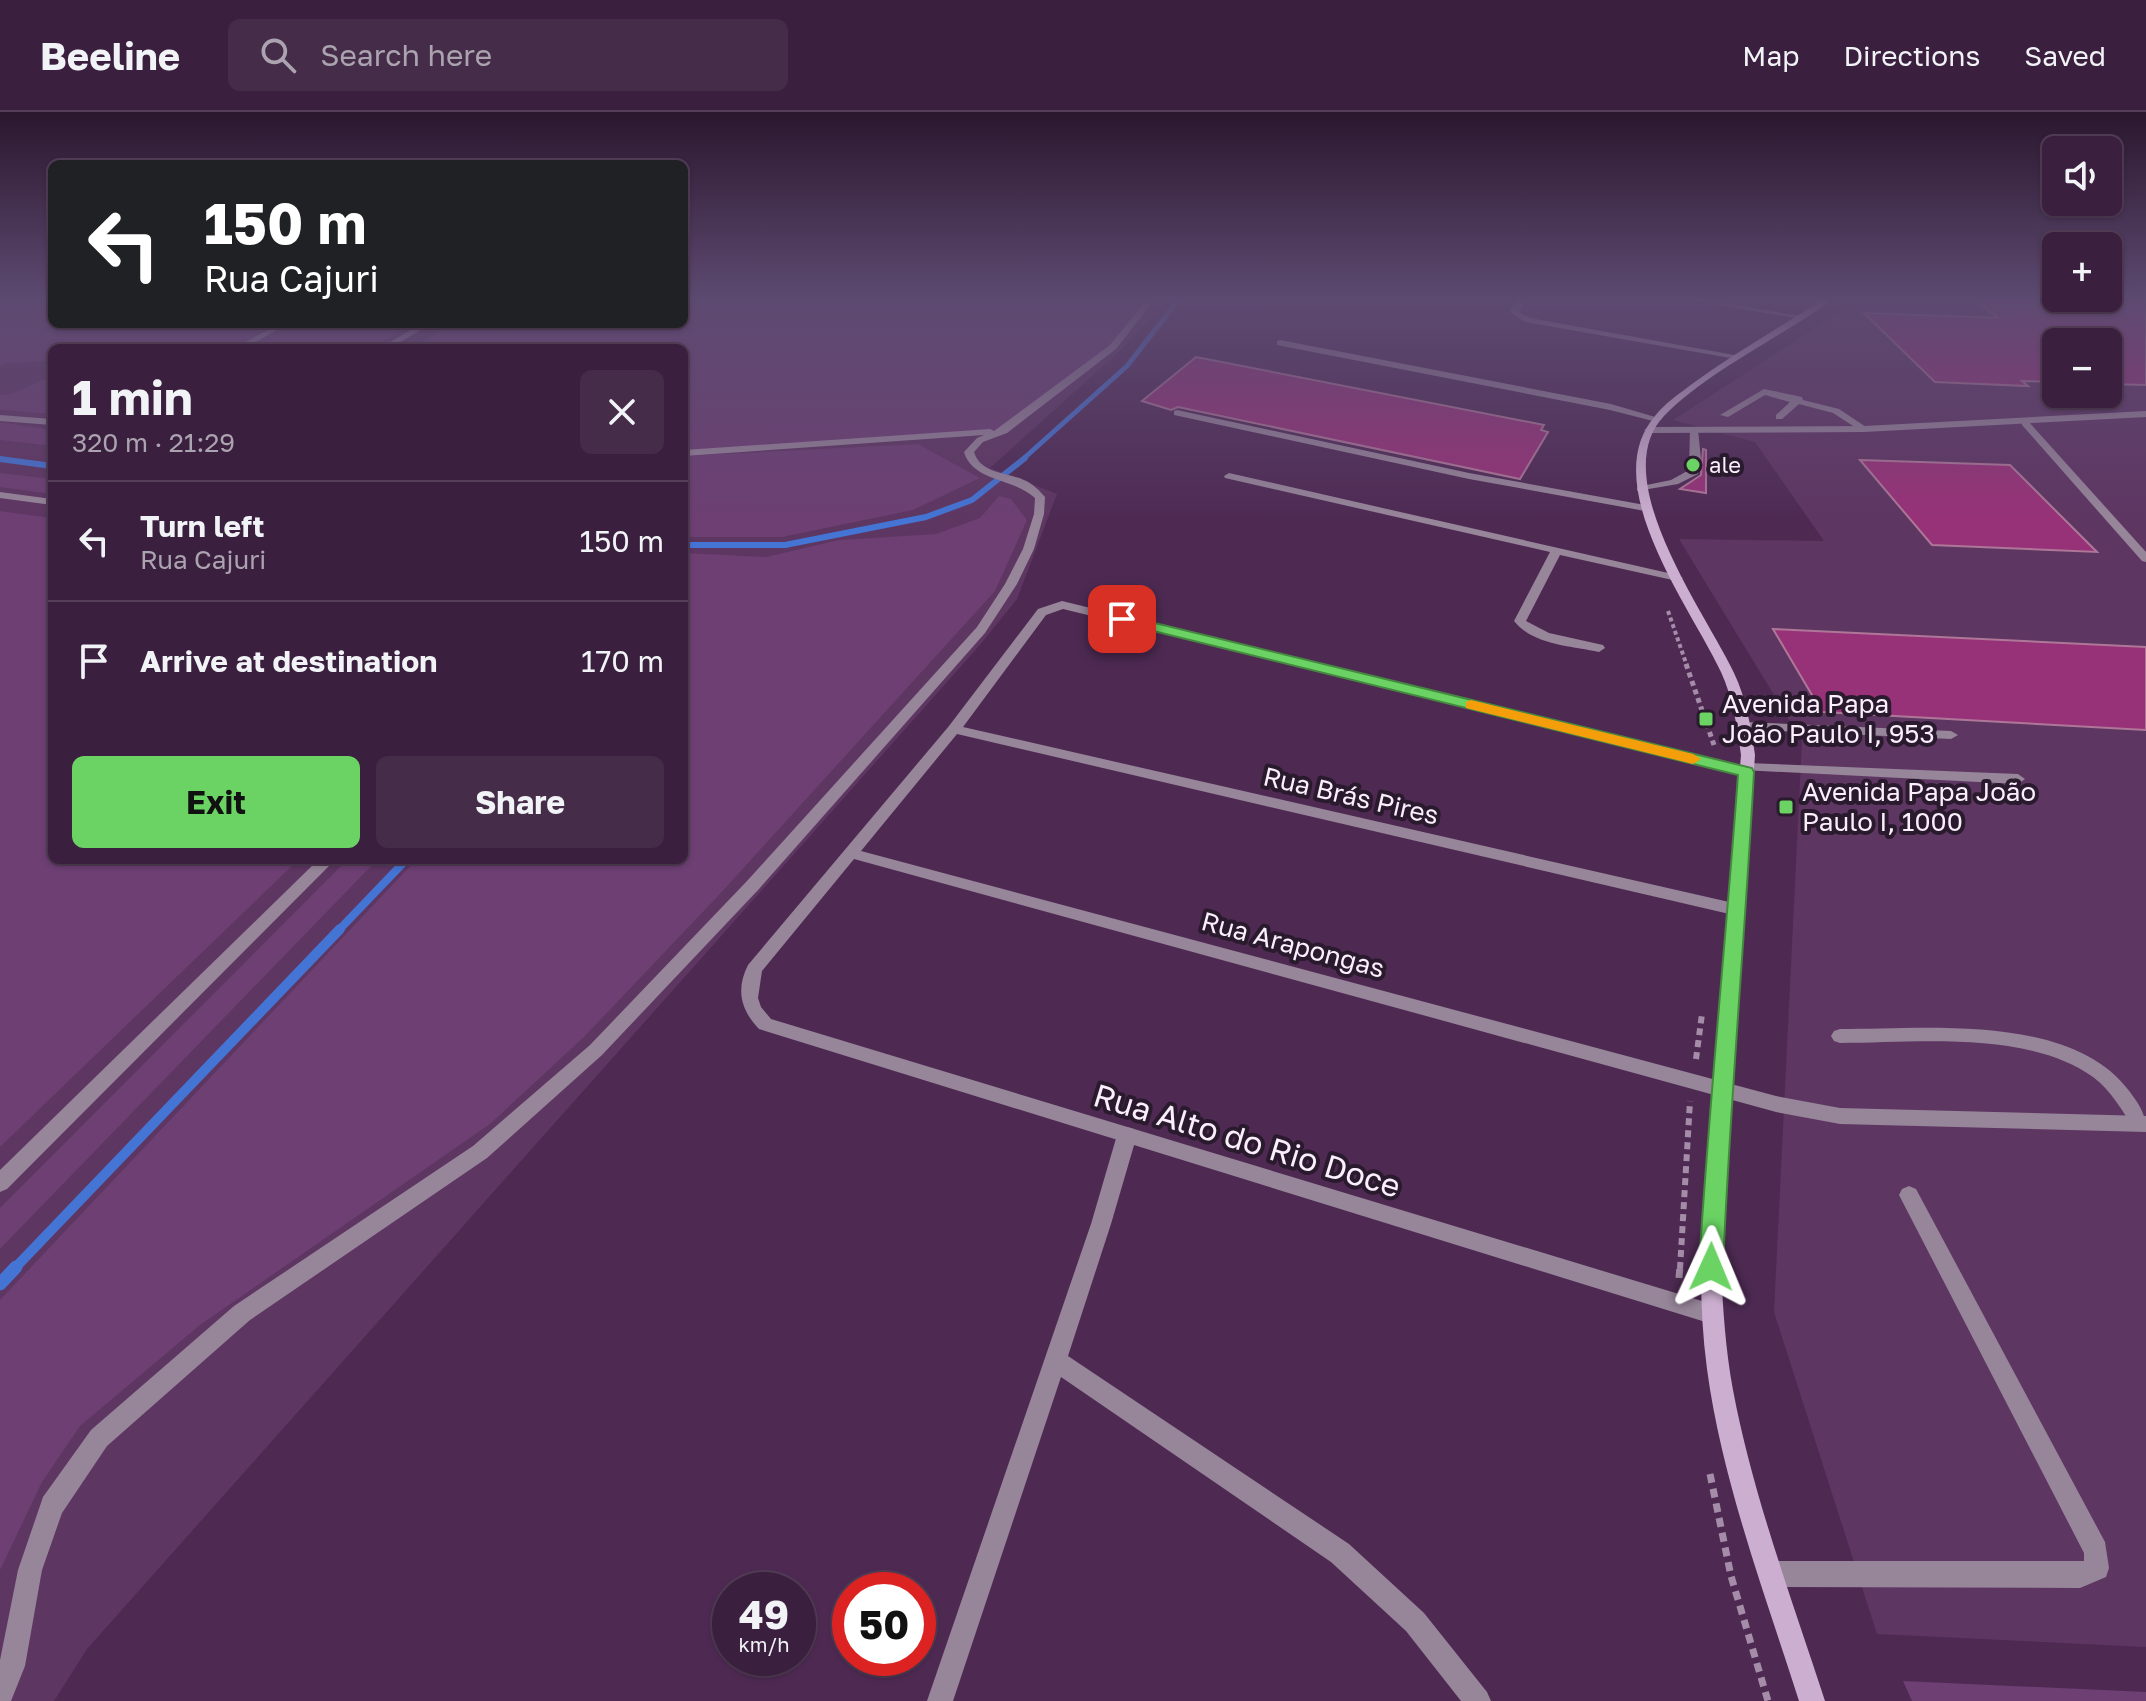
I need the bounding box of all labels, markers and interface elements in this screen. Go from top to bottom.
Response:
search box [228,19,788,91]
text: Beeline [40,33,180,78]
icon: search [256,33,300,77]
text: Search here [320,37,492,73]
text: Map [1742,39,1799,72]
text: Directions [1843,39,1980,72]
text: Saved [2024,39,2106,72]
map controls [2042,136,2122,408]
button: sound [2042,136,2122,216]
text: 150 m [204,189,366,256]
icon: left [72,192,176,296]
button: + [2042,232,2122,312]
text: Rua Cajuri [204,257,379,300]
button: − [2042,328,2122,408]
text: 1 min [72,368,193,426]
button: close [580,370,664,454]
text: 320 m · 21:29 [72,427,235,458]
place label: ale [1709,451,1741,478]
marker: ale [1684,456,1702,474]
text: Turn left [140,508,265,544]
icon: left [72,519,116,563]
text: 150 m [579,523,664,559]
text: Rua Cajuri [140,544,266,575]
pin [1088,585,1156,653]
icon: arrive [1100,597,1144,641]
icon: arrive [72,639,116,683]
text: Arrive at destination [140,643,437,679]
text: 170 m [581,643,664,679]
place label: Avenida Papa João Paulo I, 953 [1722,688,1935,749]
marker: Avenida Papa João Paulo I, 953 [1697,710,1715,728]
button: Exit [72,756,360,848]
button: Share [376,756,664,848]
street label: Rua Brás Pires [1260,760,1442,831]
place label: Avenida Papa João Paulo I, 1000 [1802,776,2036,837]
marker: Avenida Papa João Paulo I, 1000 [1777,798,1795,816]
street label: Rua Arapongas [1198,905,1388,984]
street label: Rua Alto do Rio Doce [1089,1075,1405,1205]
position arrow [1669,1225,1753,1309]
speed limit sign: 50 [832,1572,936,1676]
text: 49 [739,1590,789,1638]
text: km/h [739,1632,789,1656]

